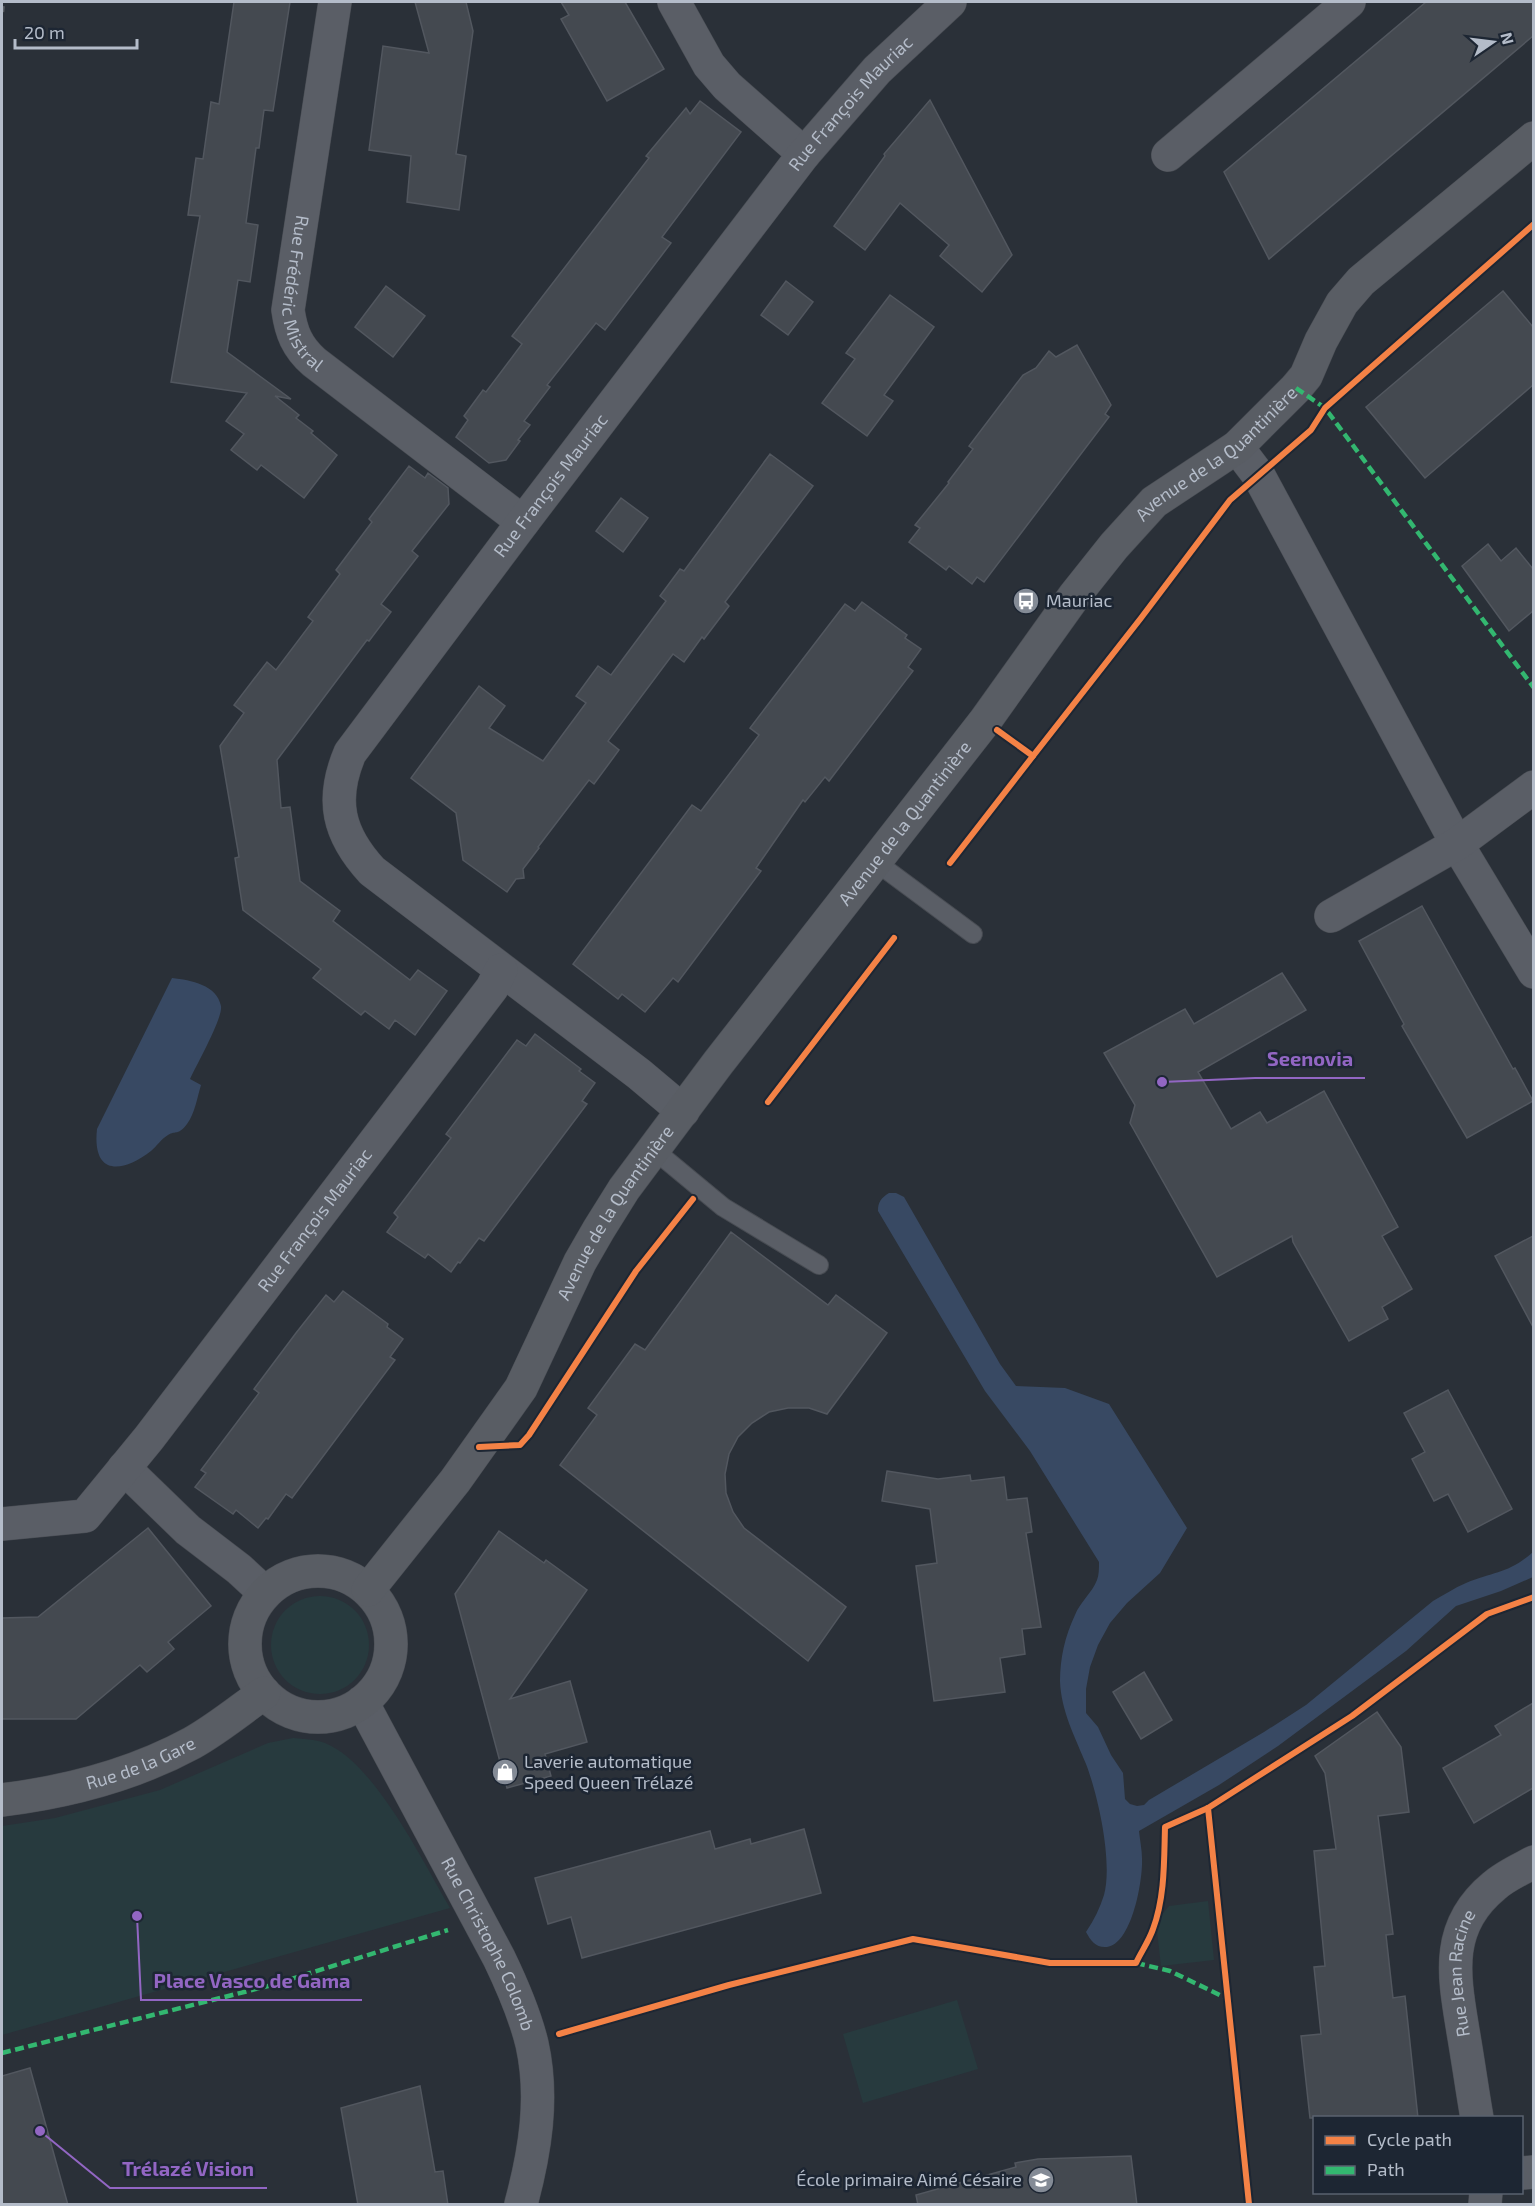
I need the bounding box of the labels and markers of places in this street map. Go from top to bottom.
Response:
bus stop icon: Mauriac [1011,586,1041,616]
place label: Mauriac [1046,589,1112,611]
callout: Seenovia [1255,1040,1365,1078]
place label: Laverie automatique Speed Queen Trélazé [524,1750,693,1793]
shop icon: Laverie automatique Speed Queen Trélazé [490,1757,520,1787]
callout: Place Vasco de Gama [141,1962,362,2000]
callout: Trélazé Vision [110,2150,267,2188]
school or university icon: École primaire Aimé Césaire [1026,2165,1056,2195]
place label: École primaire Aimé Césaire [796,2168,1022,2190]

